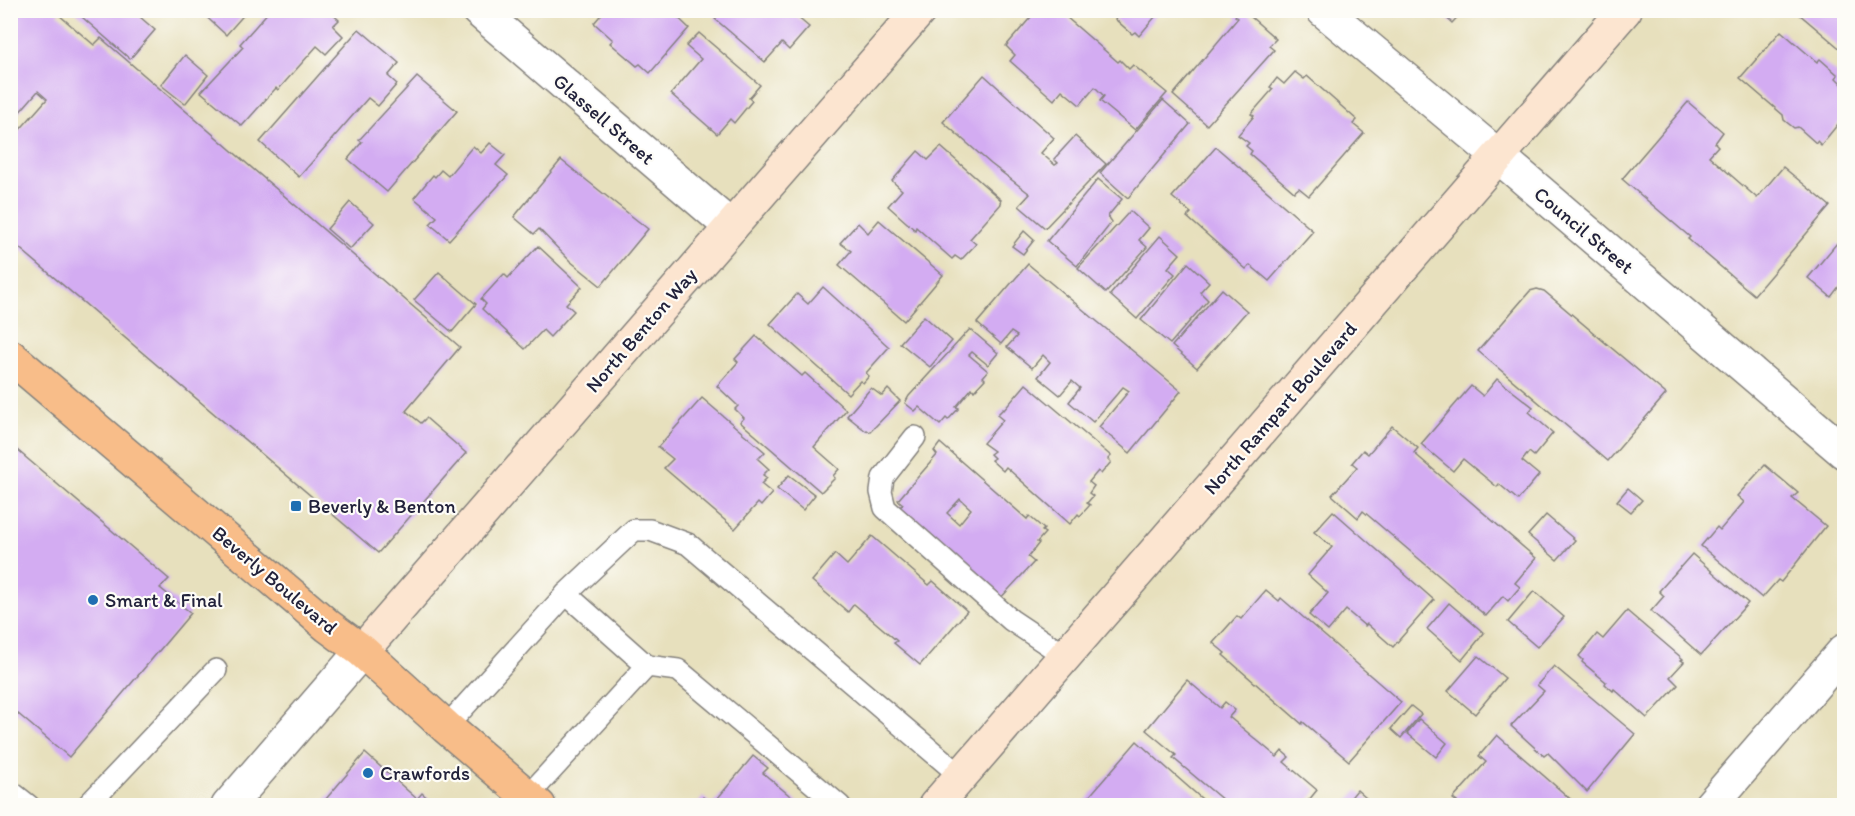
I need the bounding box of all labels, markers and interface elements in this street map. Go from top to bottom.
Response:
street label: Glassell Street [548,69,660,170]
street label: Council Street [1529,181,1639,279]
street label: North Benton Way [580,262,702,397]
street label: North Rampart Boulevard [1198,316,1362,499]
place label: Beverly & Benton [308,494,456,518]
marker: Beverly & Benton [289,499,303,513]
street label: Beverly Boulevard [208,521,343,639]
place label: Smart & Final [105,588,223,612]
marker: Smart & Final [86,593,100,607]
place label: Crawfords [380,761,470,785]
marker: Crawfords [361,766,375,780]

